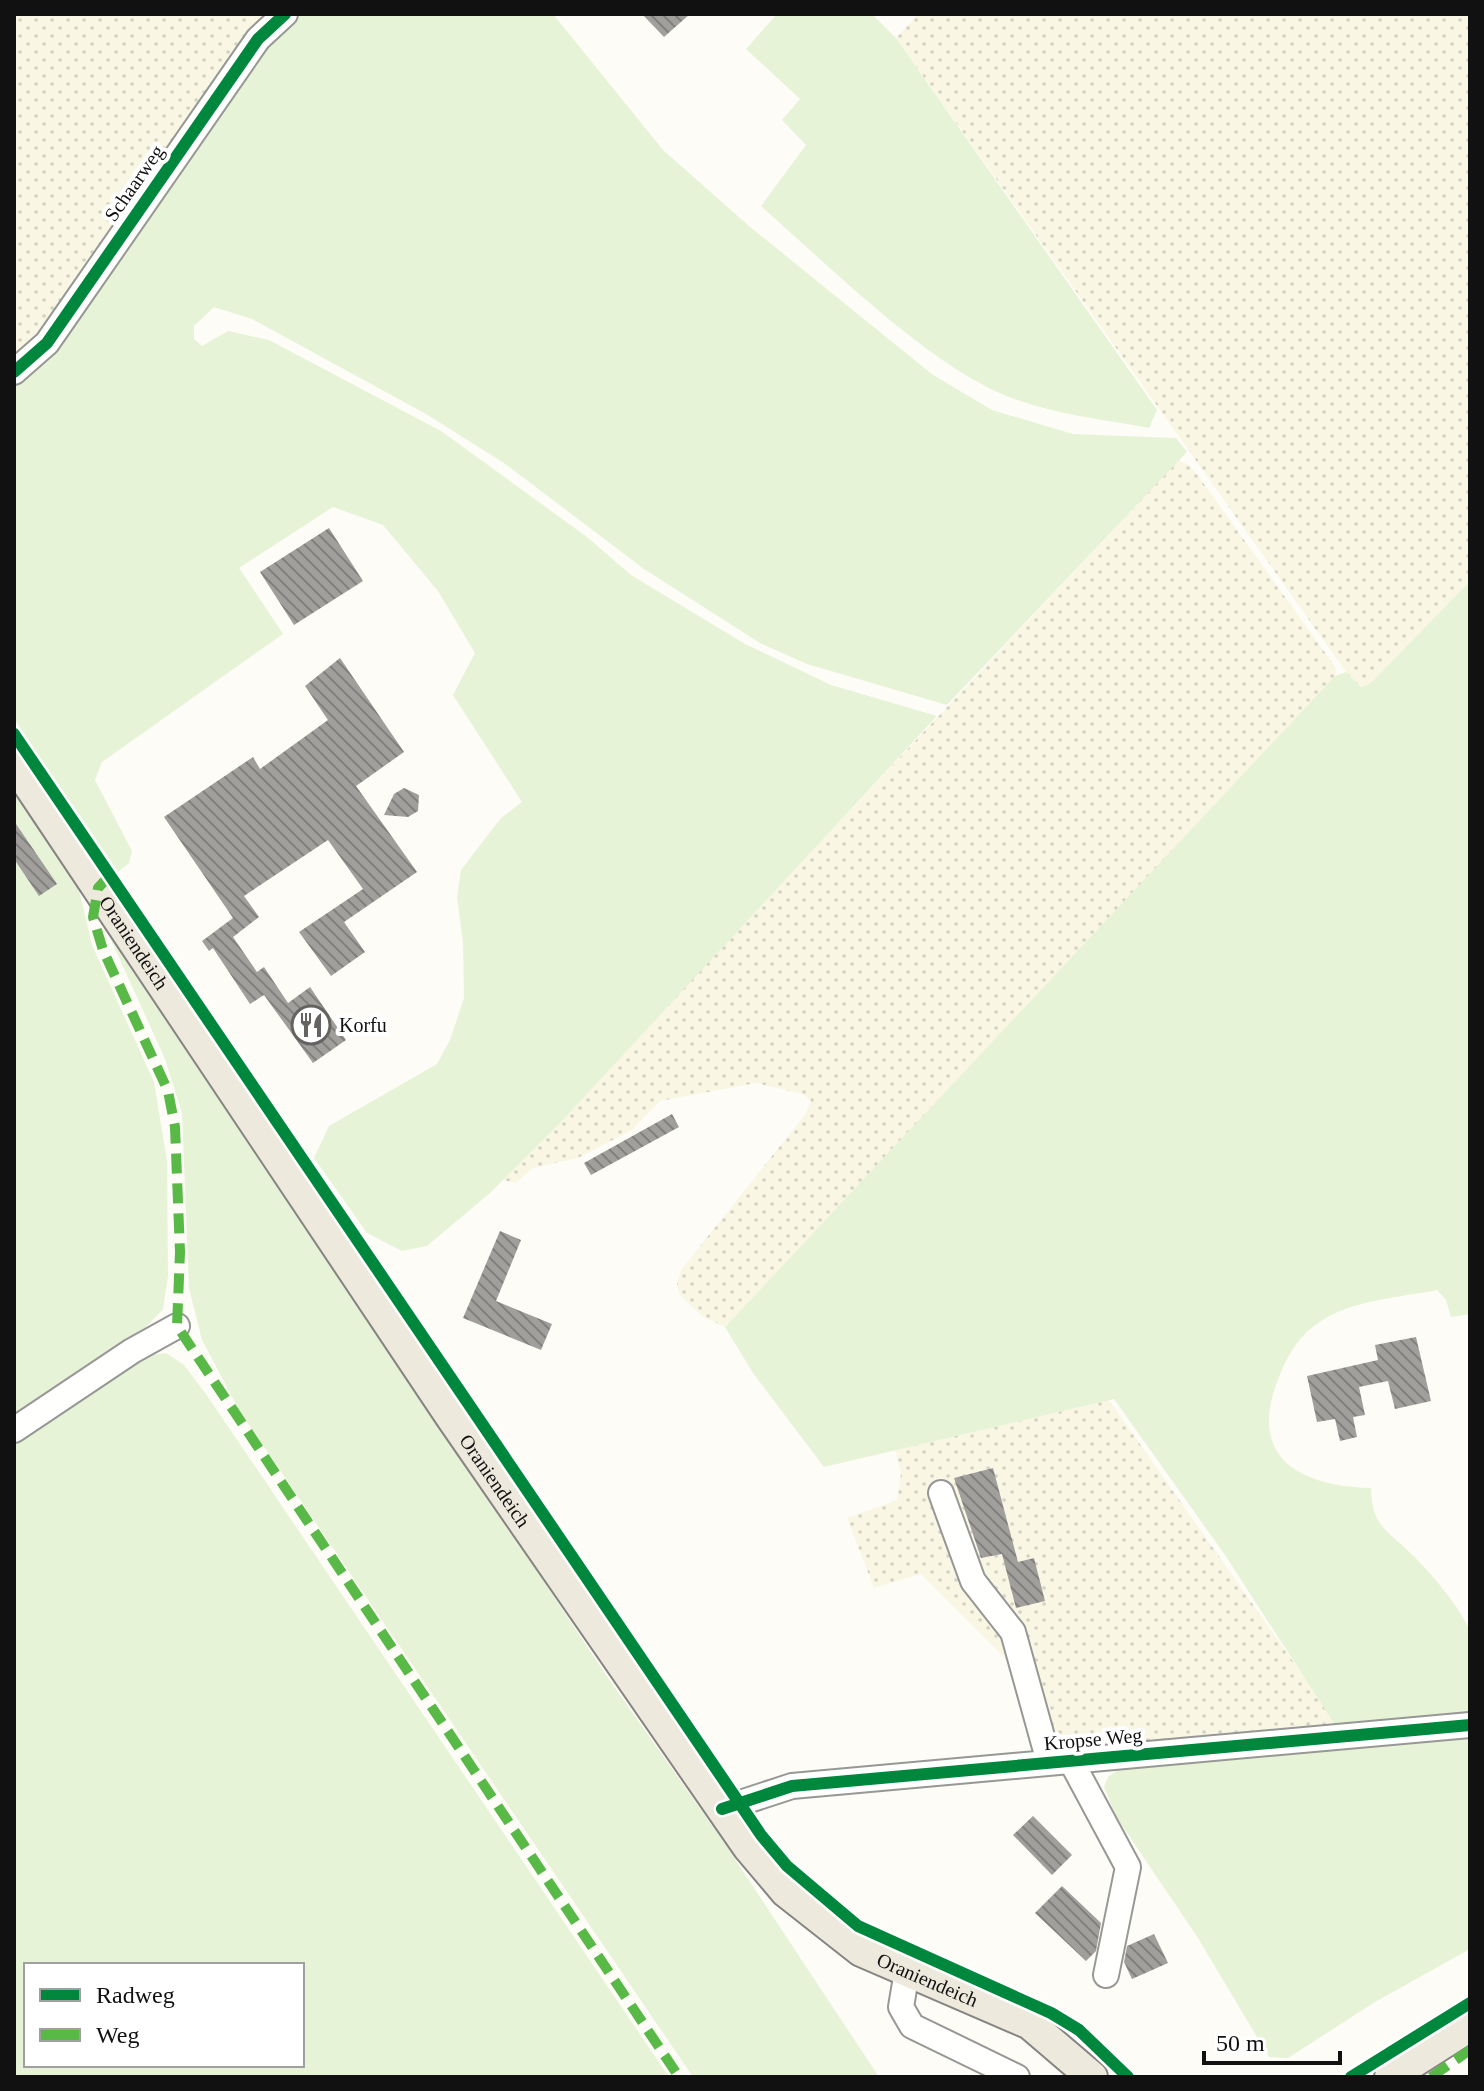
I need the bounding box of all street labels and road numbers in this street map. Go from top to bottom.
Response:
street label: Schaarweg [100,141,169,226]
street label: Oraniendeich [95,892,173,994]
street label: Oraniendeich [455,1430,535,1531]
street label: Kropse Weg [1043,1724,1143,1755]
street label: Oraniendeich [874,1948,981,2011]

